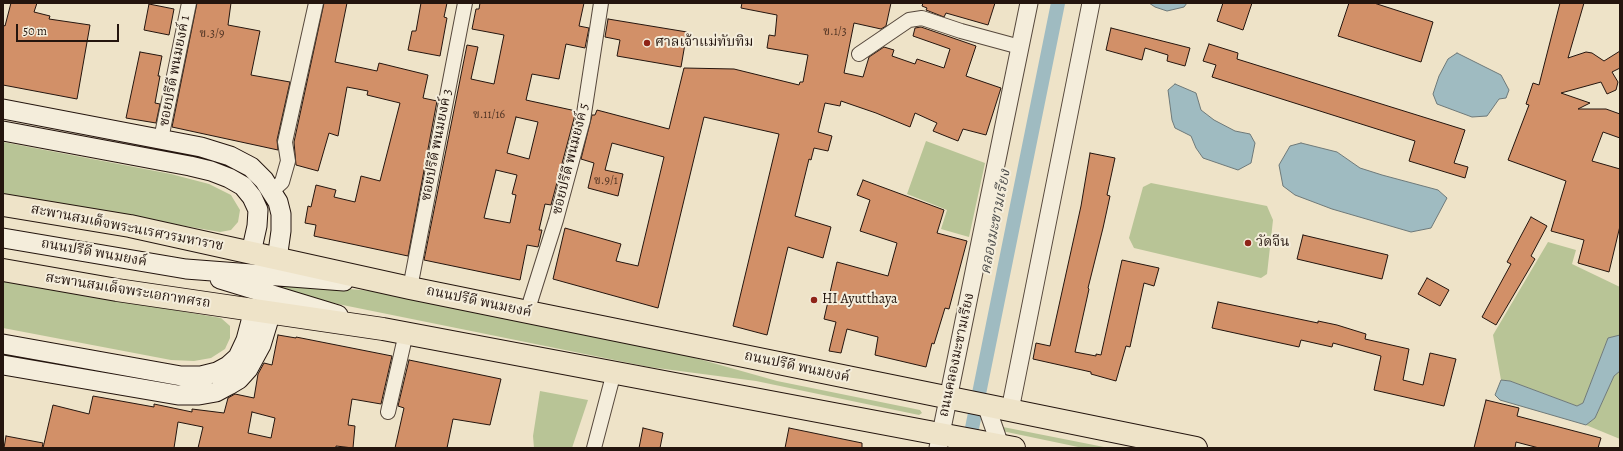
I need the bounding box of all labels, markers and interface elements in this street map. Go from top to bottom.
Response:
street label: ซอยปรีดี พนมยงค์ 1 [156,14,194,128]
scale bar [18,16,121,42]
text: 50 m [23,23,47,39]
house number: ข.1/3 [823,25,847,39]
house number: ข.3/9 [200,27,224,41]
place label: ศาลเจ้าแม่ทับทิม [655,35,753,51]
marker: ศาลเจ้าแม่ทับทิม [642,38,652,48]
street label: ซอยปรีดี พนมยงค์ 3 [418,88,456,202]
street label: ซอยปรีดี พนมยงค์ 5 [549,102,593,216]
house number: ข.11/16 [473,108,505,122]
water label: คลองมะขามเรียง [977,168,1015,276]
house number: ข.9/1 [594,174,618,188]
street label: สะพานสมเด็จพระนเรศวรมหาราช [29,201,225,255]
street label: ถนนปรีดี พนมยงค์ [40,235,148,271]
place label: วัดจีน [1256,235,1289,251]
marker: วัดจีน [1243,238,1253,248]
street label: สะพานสมเด็จพระเอกาทศรถ [44,270,212,312]
street label: ถนนปรีดี พนมยงค์ [425,283,533,321]
street label: ถนนคลองมะขามเรียง [936,291,978,419]
place label: HI Ayutthaya [822,292,898,308]
marker: HI Ayutthaya [809,295,819,305]
street label: ถนนปรีดี พนมยงค์ [743,348,851,386]

